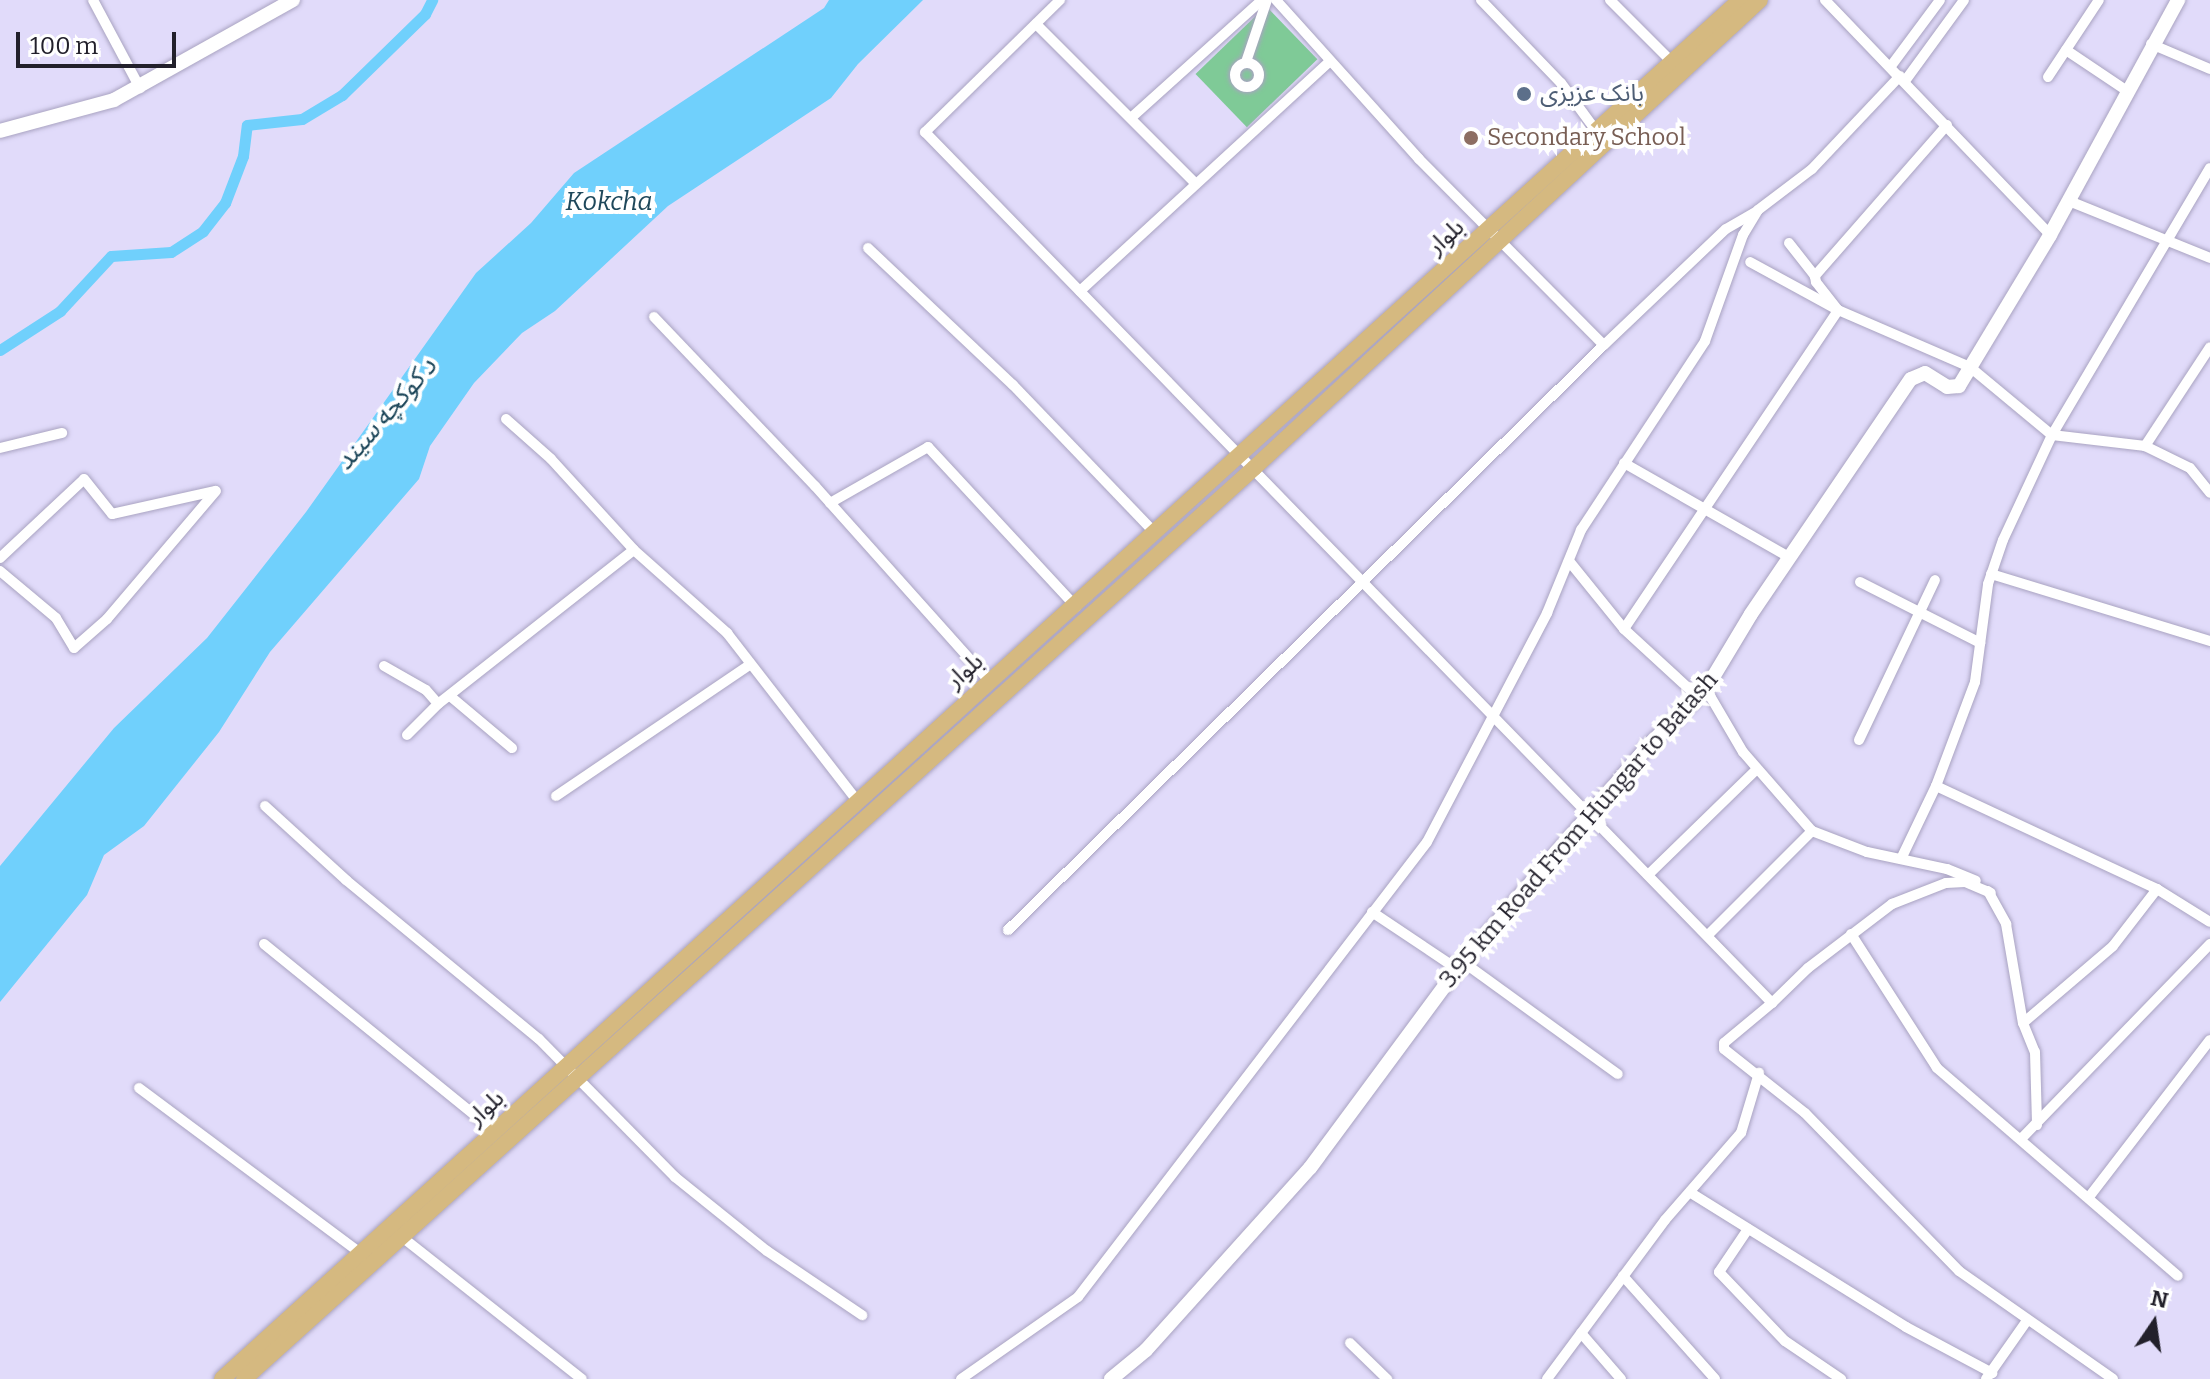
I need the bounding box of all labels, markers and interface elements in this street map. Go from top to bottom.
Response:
scale bar [20,16,180,66]
text: 100 m [30,32,98,60]
place label: بانک عزیزی [1540,80,1644,108]
marker: بانک عزیزی [1515,85,1533,103]
place label: Secondary School [1487,124,1686,152]
marker: Secondary School [1462,129,1480,147]
water label: Kokcha [565,186,653,218]
street label: بلوار [1422,213,1470,261]
water label: د کوکچه سیند [329,352,443,476]
street label: بلوار [941,647,989,695]
street label: 3.95 km Road From Hungar to Batash [1434,666,1724,994]
street label: بلوار [462,1084,510,1132]
north arrow [2114,1283,2194,1363]
text: N [2148,1284,2171,1314]

